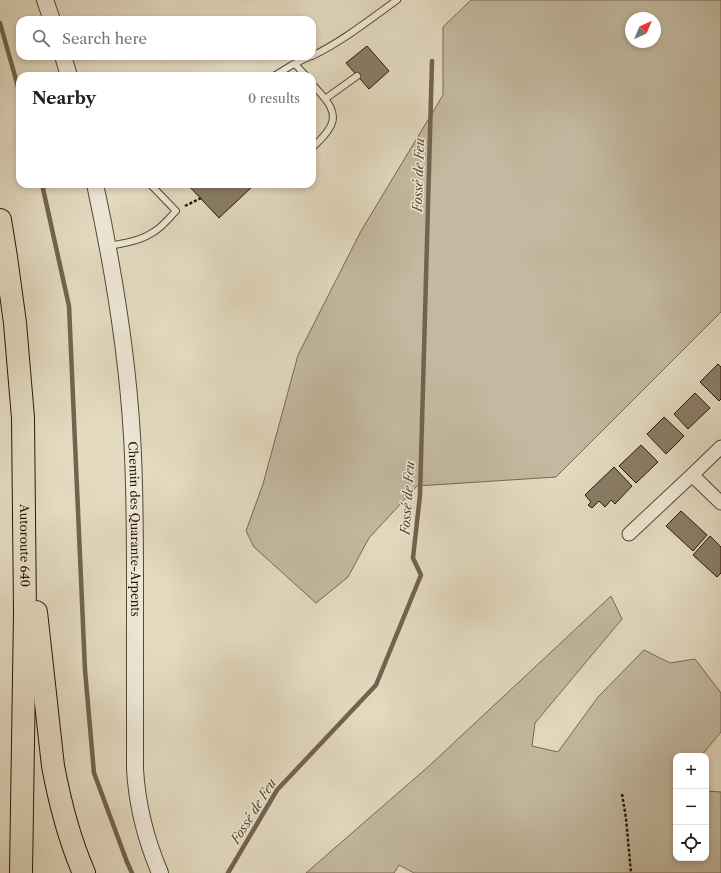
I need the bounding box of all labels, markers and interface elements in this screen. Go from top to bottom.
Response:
north arrow [625,12,661,48]
search box [16,16,316,60]
icon: search [30,27,52,49]
text: Search here [62,29,147,48]
text: Nearby [32,88,96,108]
text: 0 results [248,90,300,106]
water label: Fossé de Feu [409,138,427,213]
street label: Chemin des Quarante-Arpents [125,441,143,617]
water label: Fossé de Feu [396,460,418,536]
street label: Autoroute 640 [17,503,33,587]
map controls [673,753,709,861]
button: + [673,753,709,789]
water label: Fossé de Feu [226,775,279,847]
button: − [673,789,709,825]
button: locate [673,825,709,861]

